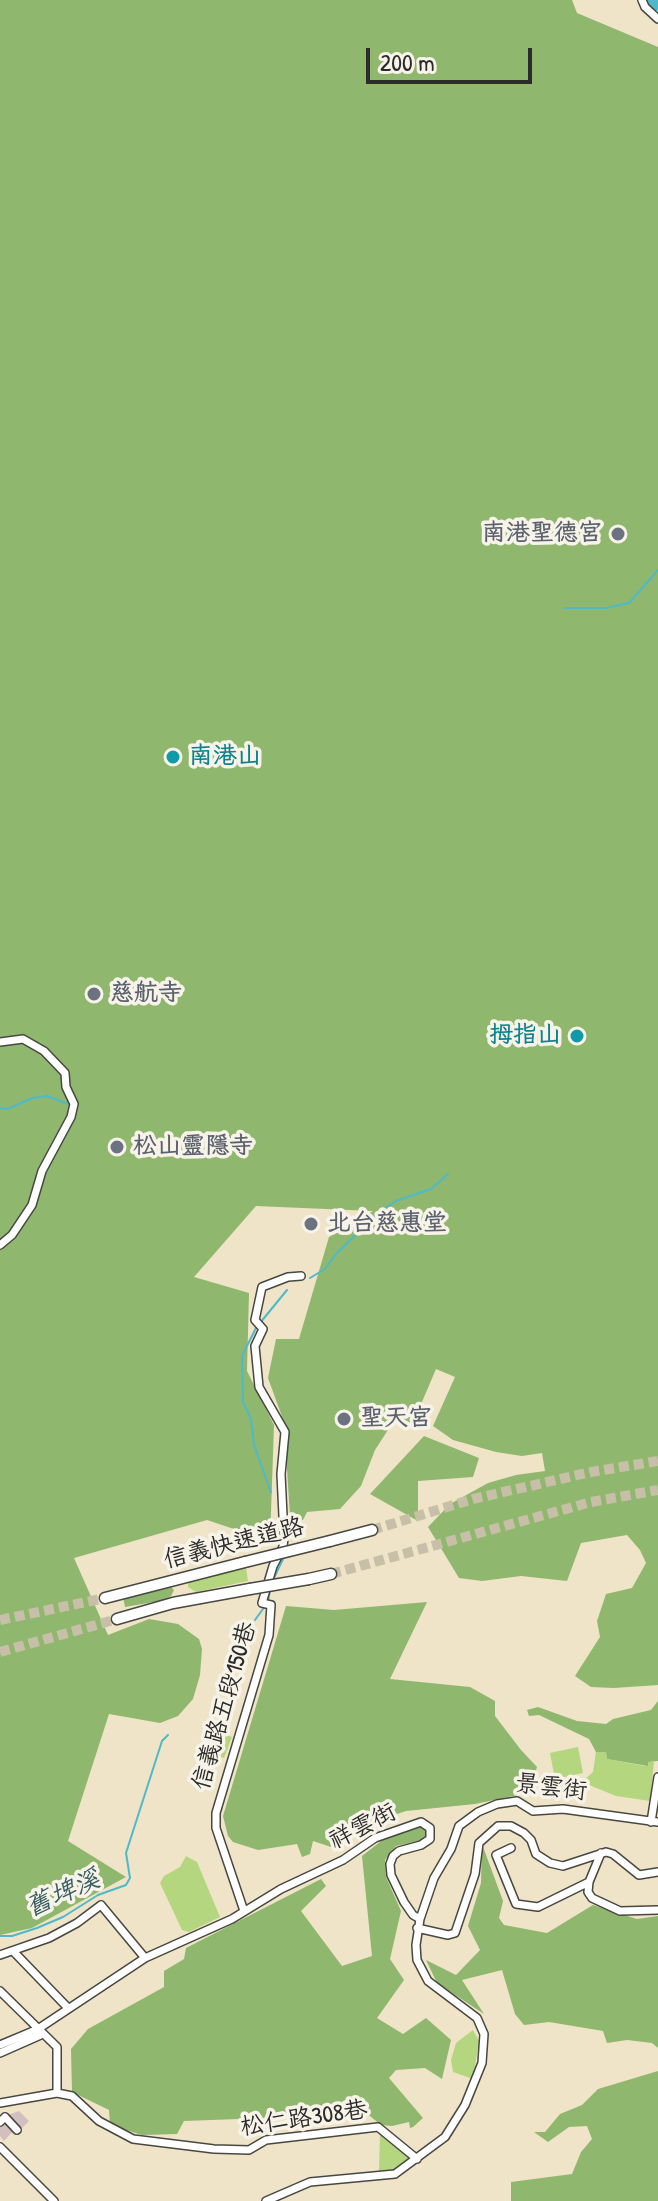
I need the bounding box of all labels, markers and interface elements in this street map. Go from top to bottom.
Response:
scale bar [370,32,536,82]
text: 200 m [380,46,435,78]
place label: 南港聖德宮 [482,520,602,548]
marker: 南港聖德宮 [609,525,627,543]
place label: 南港山 [189,743,261,771]
marker: 南港山 [164,748,182,766]
place label: 慈航寺 [110,980,182,1008]
marker: 慈航寺 [85,985,103,1003]
place label: 拇指山 [489,1022,561,1050]
marker: 拇指山 [568,1027,586,1045]
place label: 松山靈隱寺 [133,1133,253,1161]
marker: 松山靈隱寺 [108,1138,126,1156]
place label: 北台慈惠堂 [327,1210,447,1238]
marker: 北台慈惠堂 [302,1215,320,1233]
place label: 聖天宮 [360,1405,432,1433]
marker: 聖天宮 [335,1410,353,1428]
street label: 信義快速道路 [161,1513,307,1575]
street label: 信義路五段150巷 [187,1619,263,1793]
street label: 景雲街 [514,1769,588,1807]
street label: 祥雲街 [324,1798,402,1856]
water label: 舊埤溪 [21,1864,105,1924]
street label: 松仁路308巷 [239,2096,369,2142]

